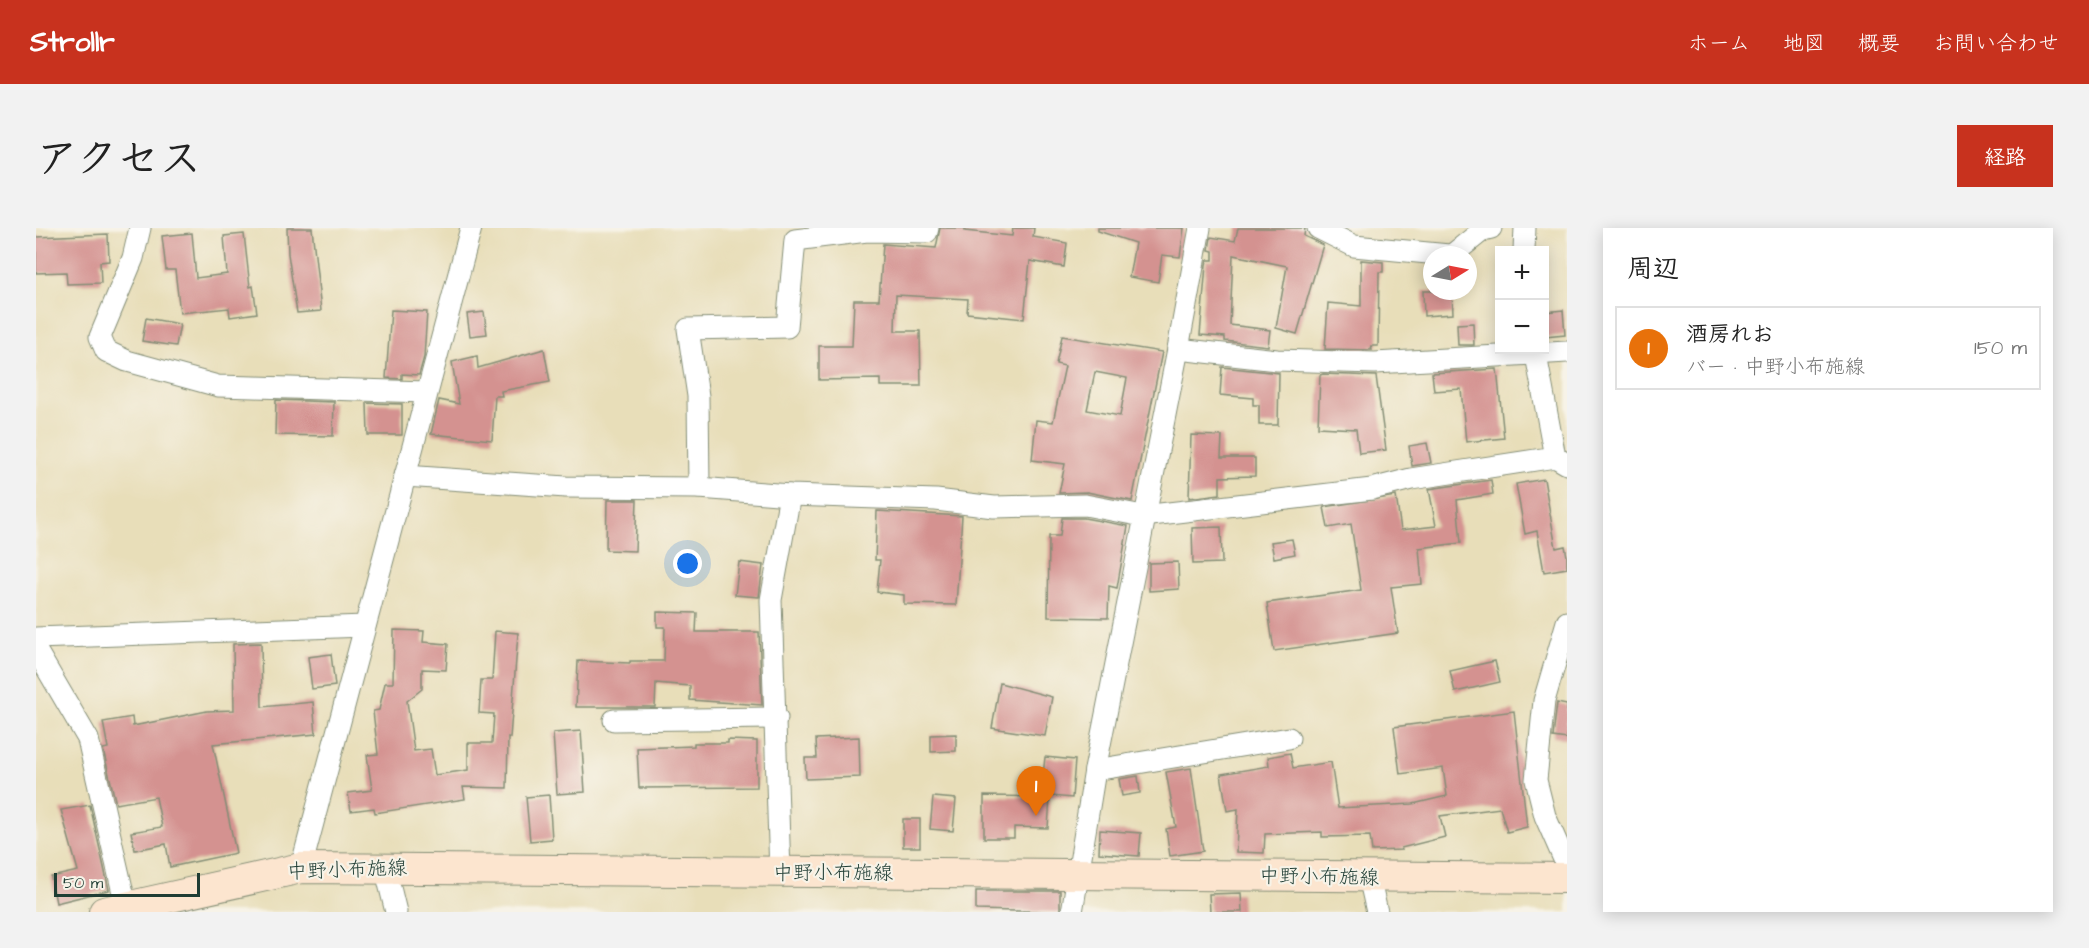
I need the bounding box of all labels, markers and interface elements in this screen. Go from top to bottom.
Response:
text: Strollr [30,23,115,62]
text: ホーム [1688,29,1750,58]
text: 地図 [1783,29,1825,58]
text: 概要 [1858,29,1900,58]
text: お問い合わせ [1933,29,2059,58]
button: 経路 [1957,125,2053,187]
text: アクセス [36,131,201,189]
north arrow [1423,246,1477,300]
map controls [1495,246,1549,354]
button: + [1495,246,1549,300]
text: 周辺 [1627,251,1679,287]
button: − [1495,300,1549,354]
text: 酒房れお [1686,319,1774,350]
text: 1 [1647,334,1650,362]
text: 150 m [1974,334,2027,362]
text: バー · 中野小布施線 [1686,353,1865,381]
your location [673,549,702,578]
pin: 1 [1016,766,1056,816]
street label: 中野小布施線 [287,854,407,886]
street label: 中野小布施線 [773,859,893,887]
street label: 中野小布施線 [1259,862,1379,892]
scale bar [54,870,200,898]
text: 50 m [63,872,103,894]

